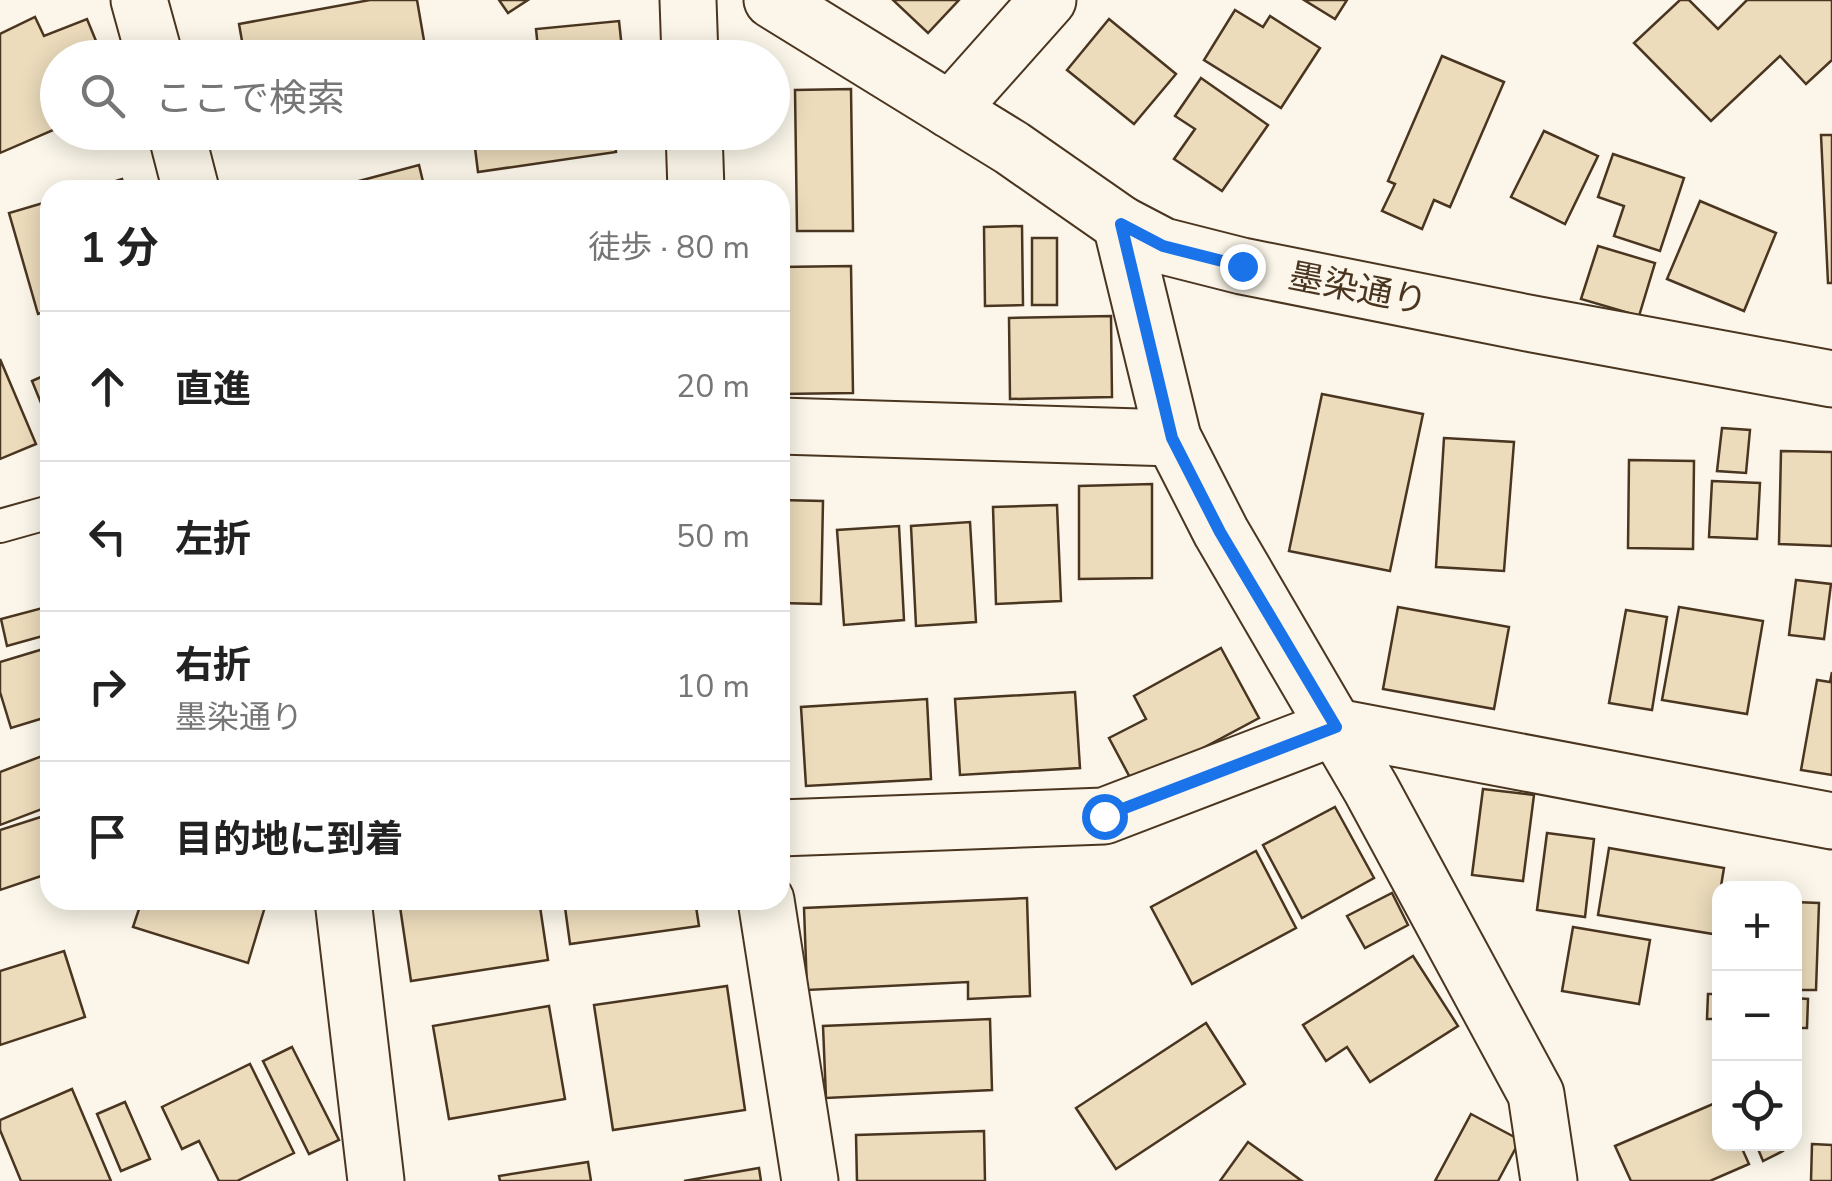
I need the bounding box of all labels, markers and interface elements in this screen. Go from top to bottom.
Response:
search box [40,40,790,150]
icon: search [75,68,130,123]
text: ここで検索 [155,73,345,124]
text: 1 分 [80,220,159,277]
text: 徒歩 · 80 m [588,226,750,269]
route end [1220,244,1266,290]
street label: 墨染通り [1285,253,1431,325]
icon: ahead [80,359,135,414]
text: 直進 [175,364,251,415]
text: 20 m [676,365,750,408]
icon: left [80,509,135,564]
text: 左折 [175,514,251,565]
text: 50 m [676,515,750,558]
text: 右折 [175,640,251,691]
icon: right [80,659,135,714]
text: 10 m [676,665,750,708]
text: 墨染通り [175,696,303,739]
route start [1082,794,1128,840]
icon: arrive [80,809,135,864]
text: 目的地に到着 [175,814,403,865]
map controls [1712,881,1802,1151]
button: + [1712,881,1802,971]
button: − [1712,971,1802,1061]
button: locate [1712,1061,1802,1151]

